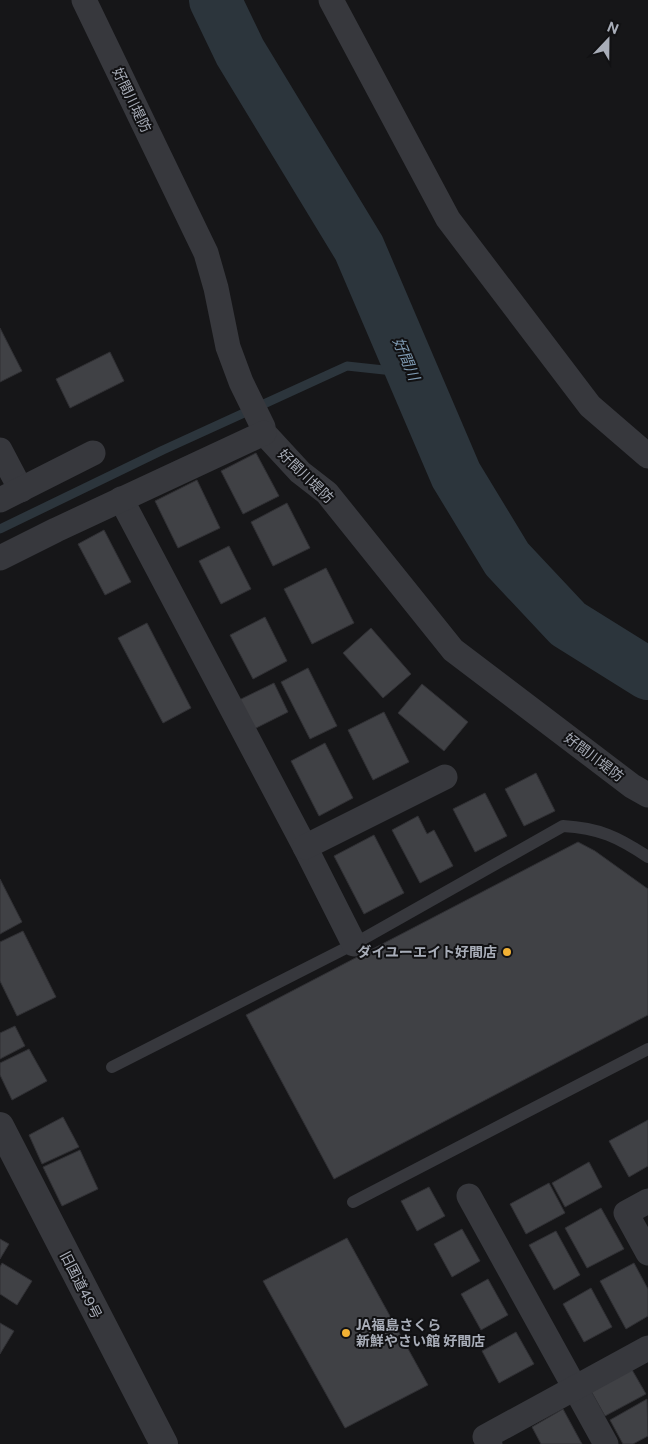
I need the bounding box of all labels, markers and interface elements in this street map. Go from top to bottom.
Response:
north arrow [583,15,633,65]
text: N [605,18,621,37]
street label: 好間川堤防 [109,65,155,135]
water label: 好間川 [390,335,424,385]
street label: 好間川堤防 [275,446,337,506]
street label: 好間川堤防 [561,730,627,784]
place label: ダイユーエイト好間店 [357,944,497,960]
marker: ダイユーエイト好間店 [501,946,513,958]
street label: 旧国道49号 [57,1249,105,1321]
place label: JA福島さくら 新鮮やさい館 好間店 [356,1317,485,1349]
marker: JA福島さくら 新鮮やさい館 好間店 [340,1327,352,1339]

